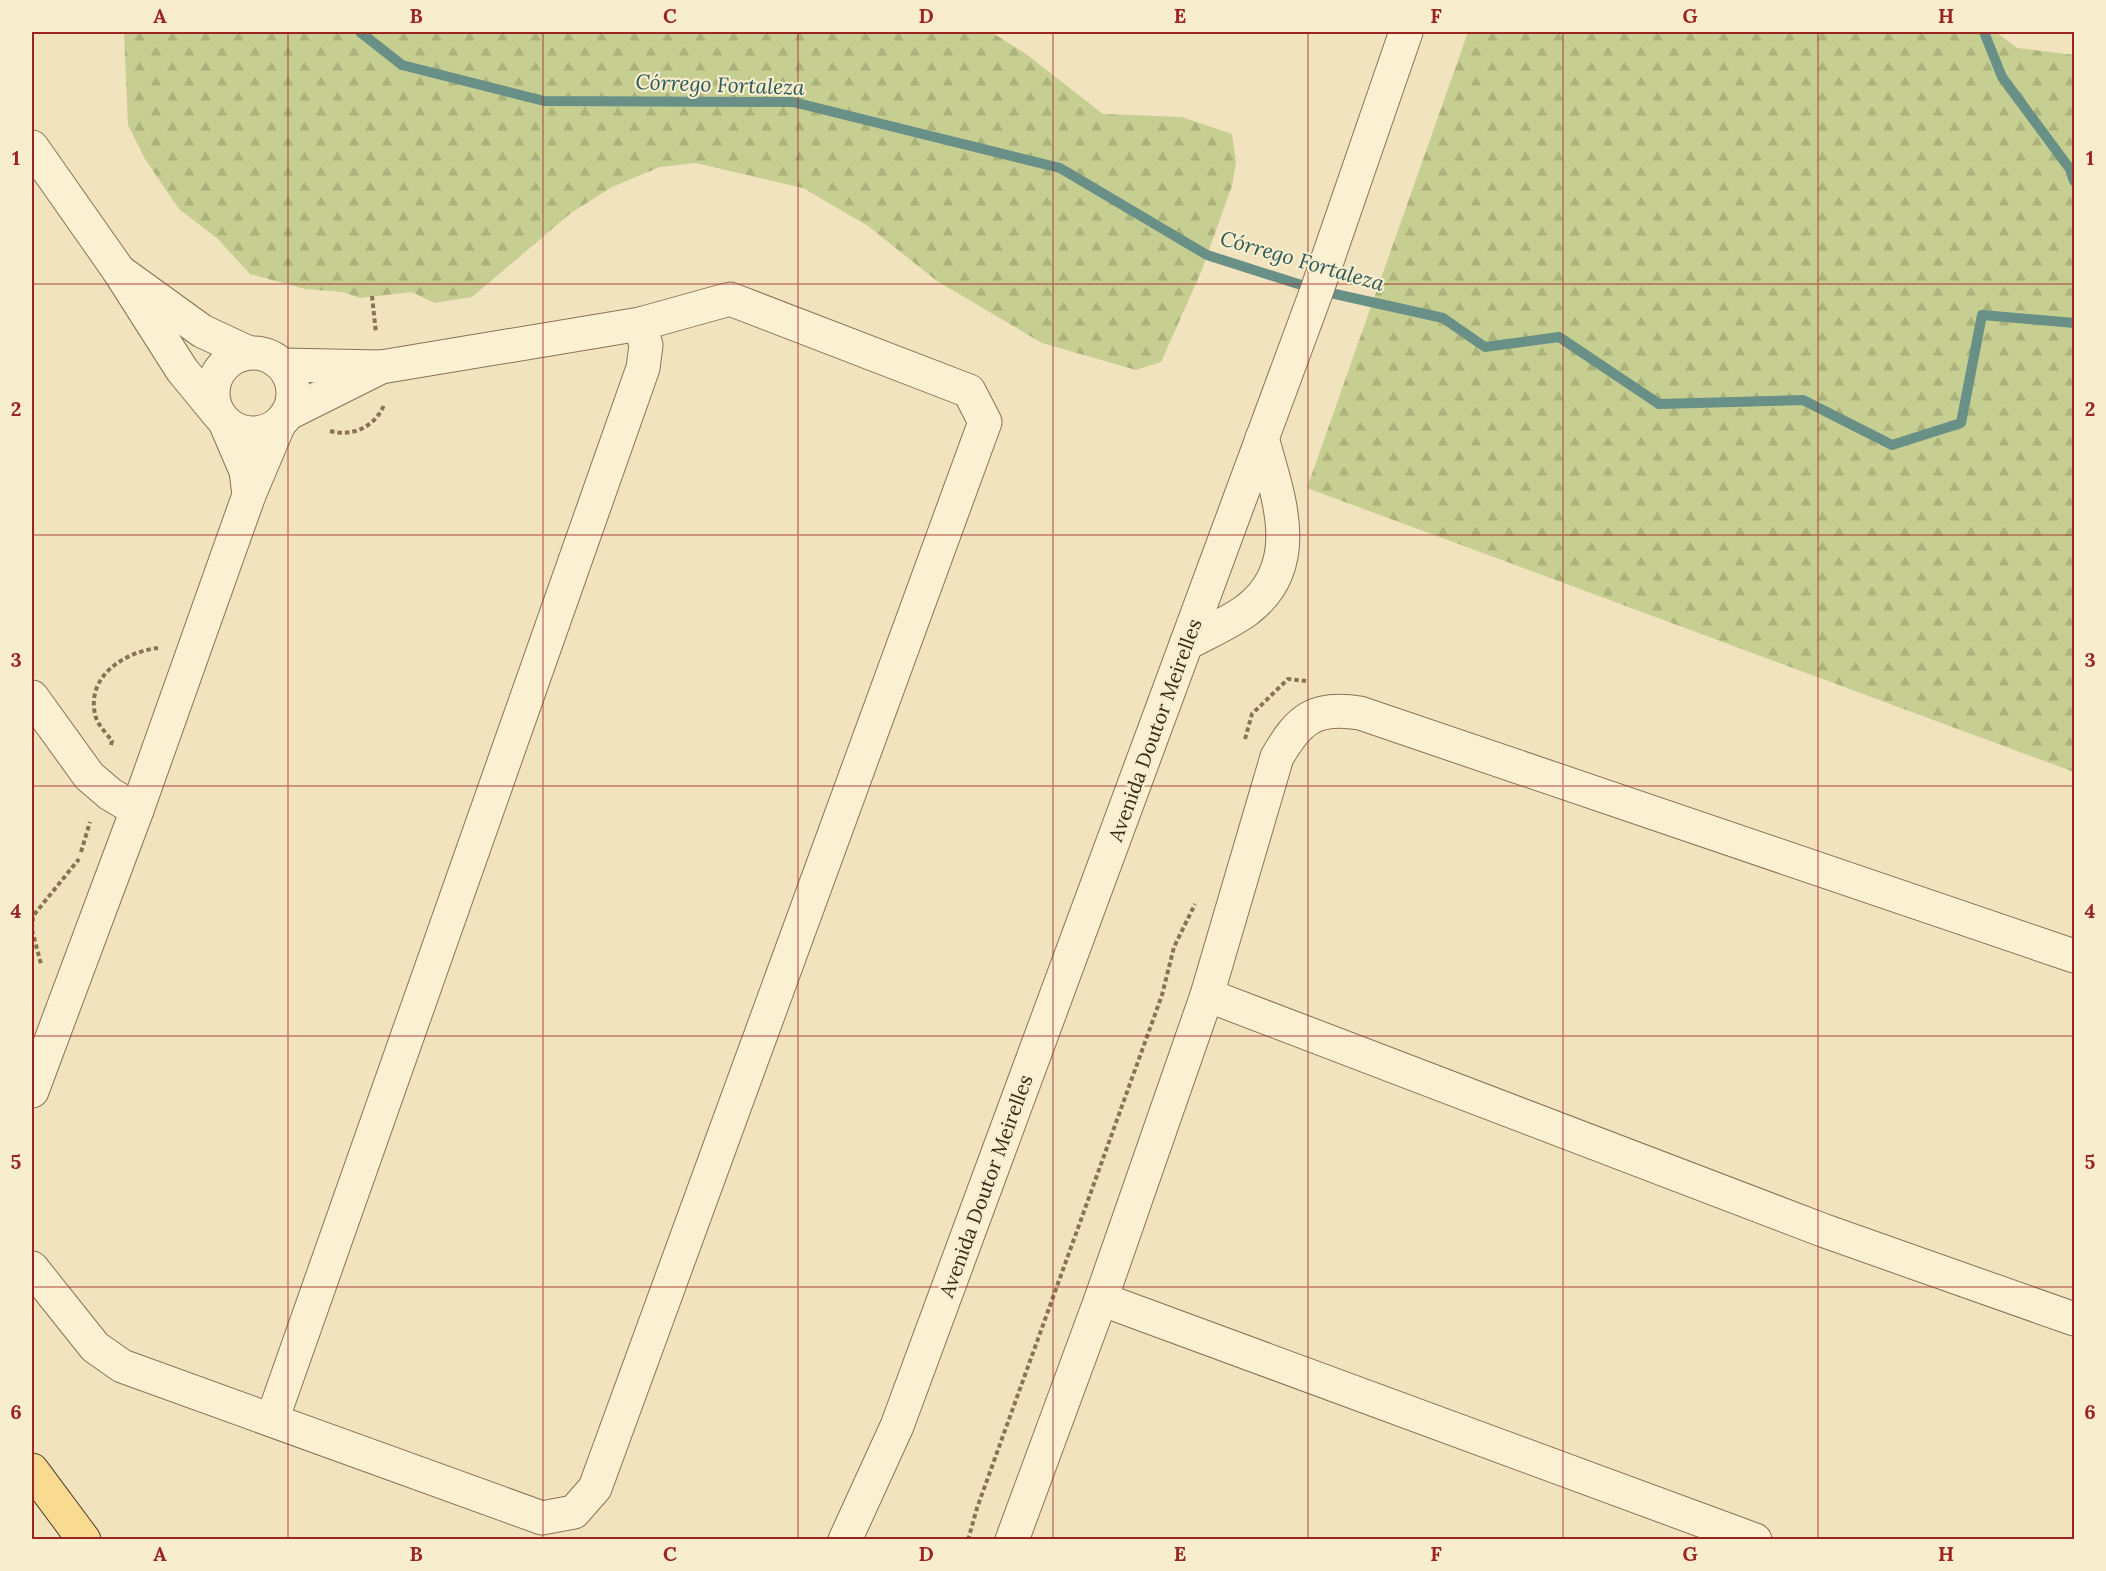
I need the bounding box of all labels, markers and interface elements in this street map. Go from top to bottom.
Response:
text: A [153,3,167,28]
text: B [409,3,423,28]
text: C [663,3,677,28]
text: D [918,3,934,28]
text: E [1174,3,1186,28]
text: F [1430,3,1442,28]
text: G [1682,3,1698,28]
text: H [1938,3,1954,28]
water label: Córrego Fortaleza [635,68,806,101]
text: 1 [12,145,20,170]
text: 1 [2086,145,2094,170]
water label: Córrego Fortaleza [1217,224,1388,297]
text: 2 [11,396,21,421]
text: 2 [2085,396,2095,421]
street label: Avenida Doutor Meirelles [1102,615,1206,846]
text: 3 [10,647,22,672]
text: 3 [2084,647,2096,672]
text: 4 [11,898,22,923]
text: 4 [2085,898,2096,923]
street label: Avenida Doutor Meirelles [933,1071,1037,1302]
text: 5 [11,1149,22,1174]
text: 5 [2085,1149,2096,1174]
text: 6 [10,1399,22,1424]
text: 6 [2084,1399,2096,1424]
text: A [153,1541,167,1566]
text: B [409,1541,423,1566]
text: C [663,1541,677,1566]
text: D [918,1541,934,1566]
text: E [1174,1541,1186,1566]
text: F [1430,1541,1442,1566]
text: G [1682,1541,1698,1566]
text: H [1938,1541,1954,1566]

